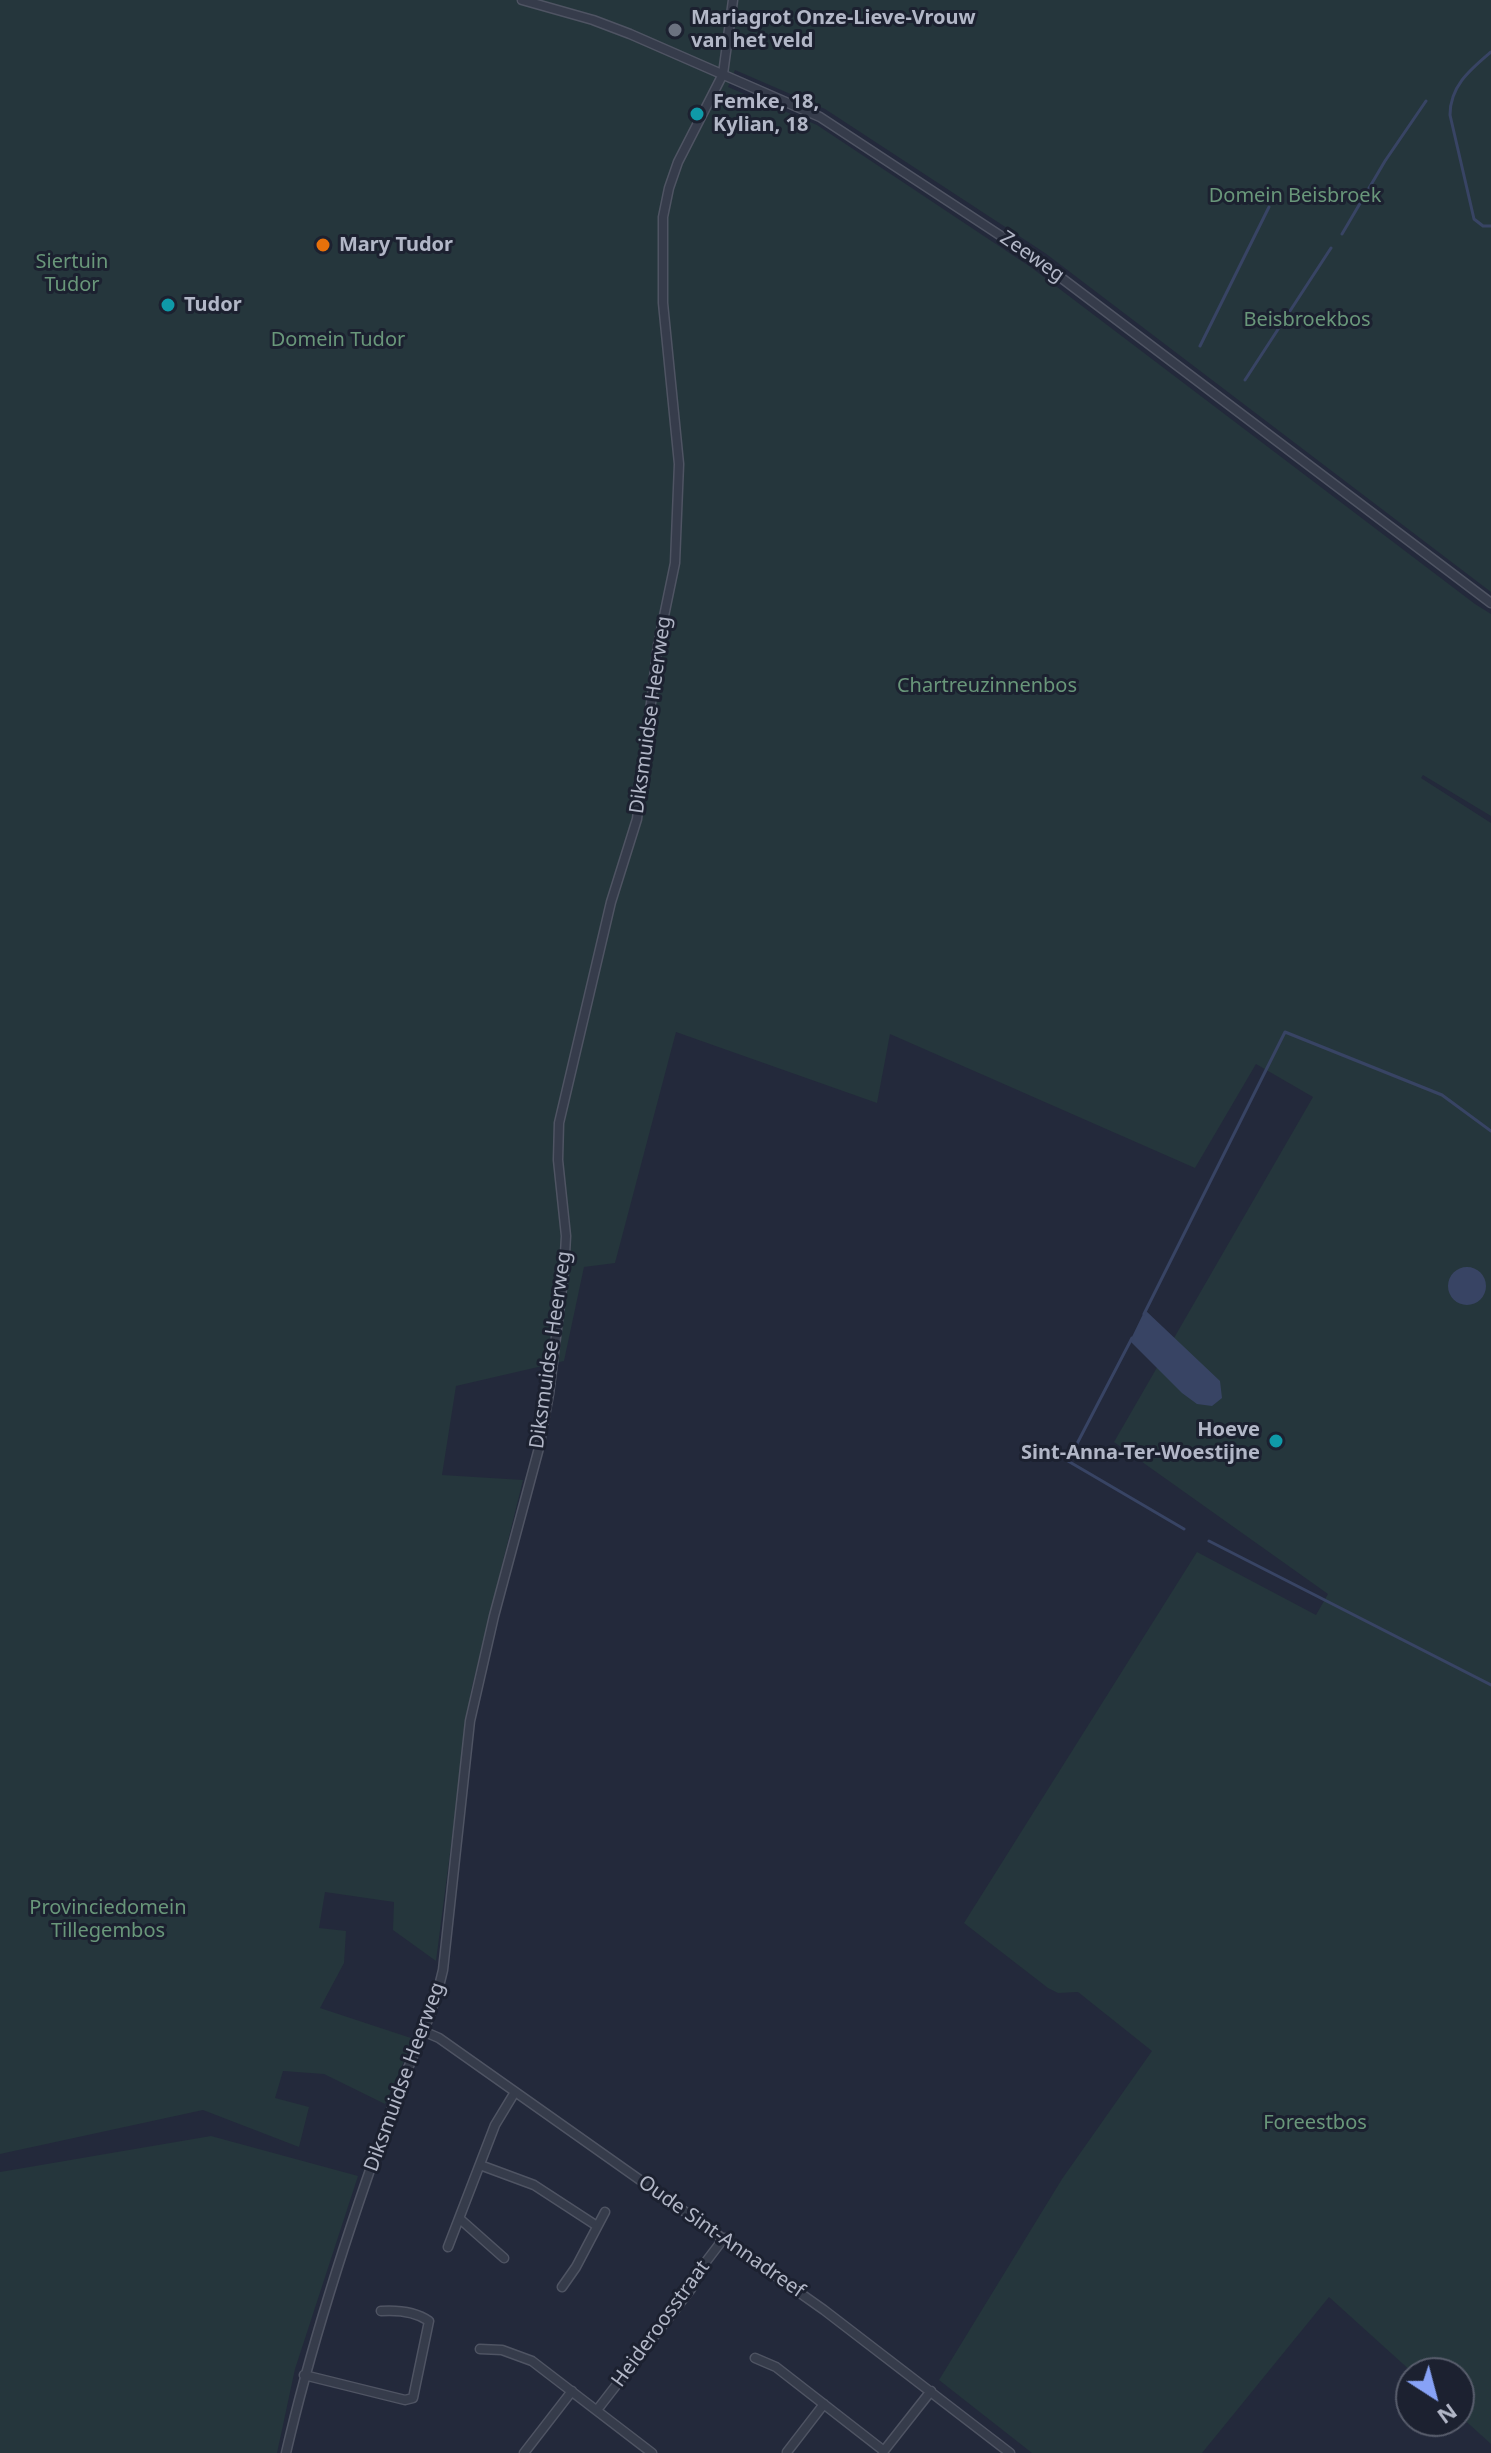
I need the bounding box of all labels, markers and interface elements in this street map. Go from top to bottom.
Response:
place label: Mariagrot Onze-Lieve-Vrouw van het veld [691,6,976,53]
marker: Mariagrot Onze-Lieve-Vrouw van het veld [666,21,684,39]
place label: Femke, 18, Kylian, 18 [713,90,819,137]
marker: Femke, 18, Kylian, 18 [688,105,706,123]
park label: Domein Beisbroek [1209,184,1381,208]
street label: Zeeweg [995,226,1069,288]
place label: Mary Tudor [339,233,453,257]
marker: Mary Tudor [314,236,332,254]
park label: Siertuin Tudor [36,250,108,297]
place label: Tudor [184,293,242,317]
marker: Tudor [159,296,177,314]
park label: Beisbroekbos [1243,308,1371,332]
park label: Domein Tudor [271,328,405,352]
street label: Diksmuidse Heerweg [625,615,677,815]
park label: Chartreuzinnenbos [897,674,1077,698]
street label: Diksmuidse Heerweg [525,1250,577,1450]
place label: Hoeve Sint-Anna-Ter-Woestijne [1021,1418,1260,1465]
marker: Hoeve Sint-Anna-Ter-Woestijne [1267,1432,1285,1450]
park label: Provinciedomein Tillegembos [29,1896,187,1943]
street label: Diksmuidse Heerweg [360,1979,450,2175]
park label: Foreestbos [1263,2111,1367,2135]
street label: Oude Sint-Annadreef [633,2171,809,2303]
street label: Heideroosstraat [607,2256,715,2392]
north arrow [1395,2357,1475,2437]
text: N [1432,2397,1464,2432]

